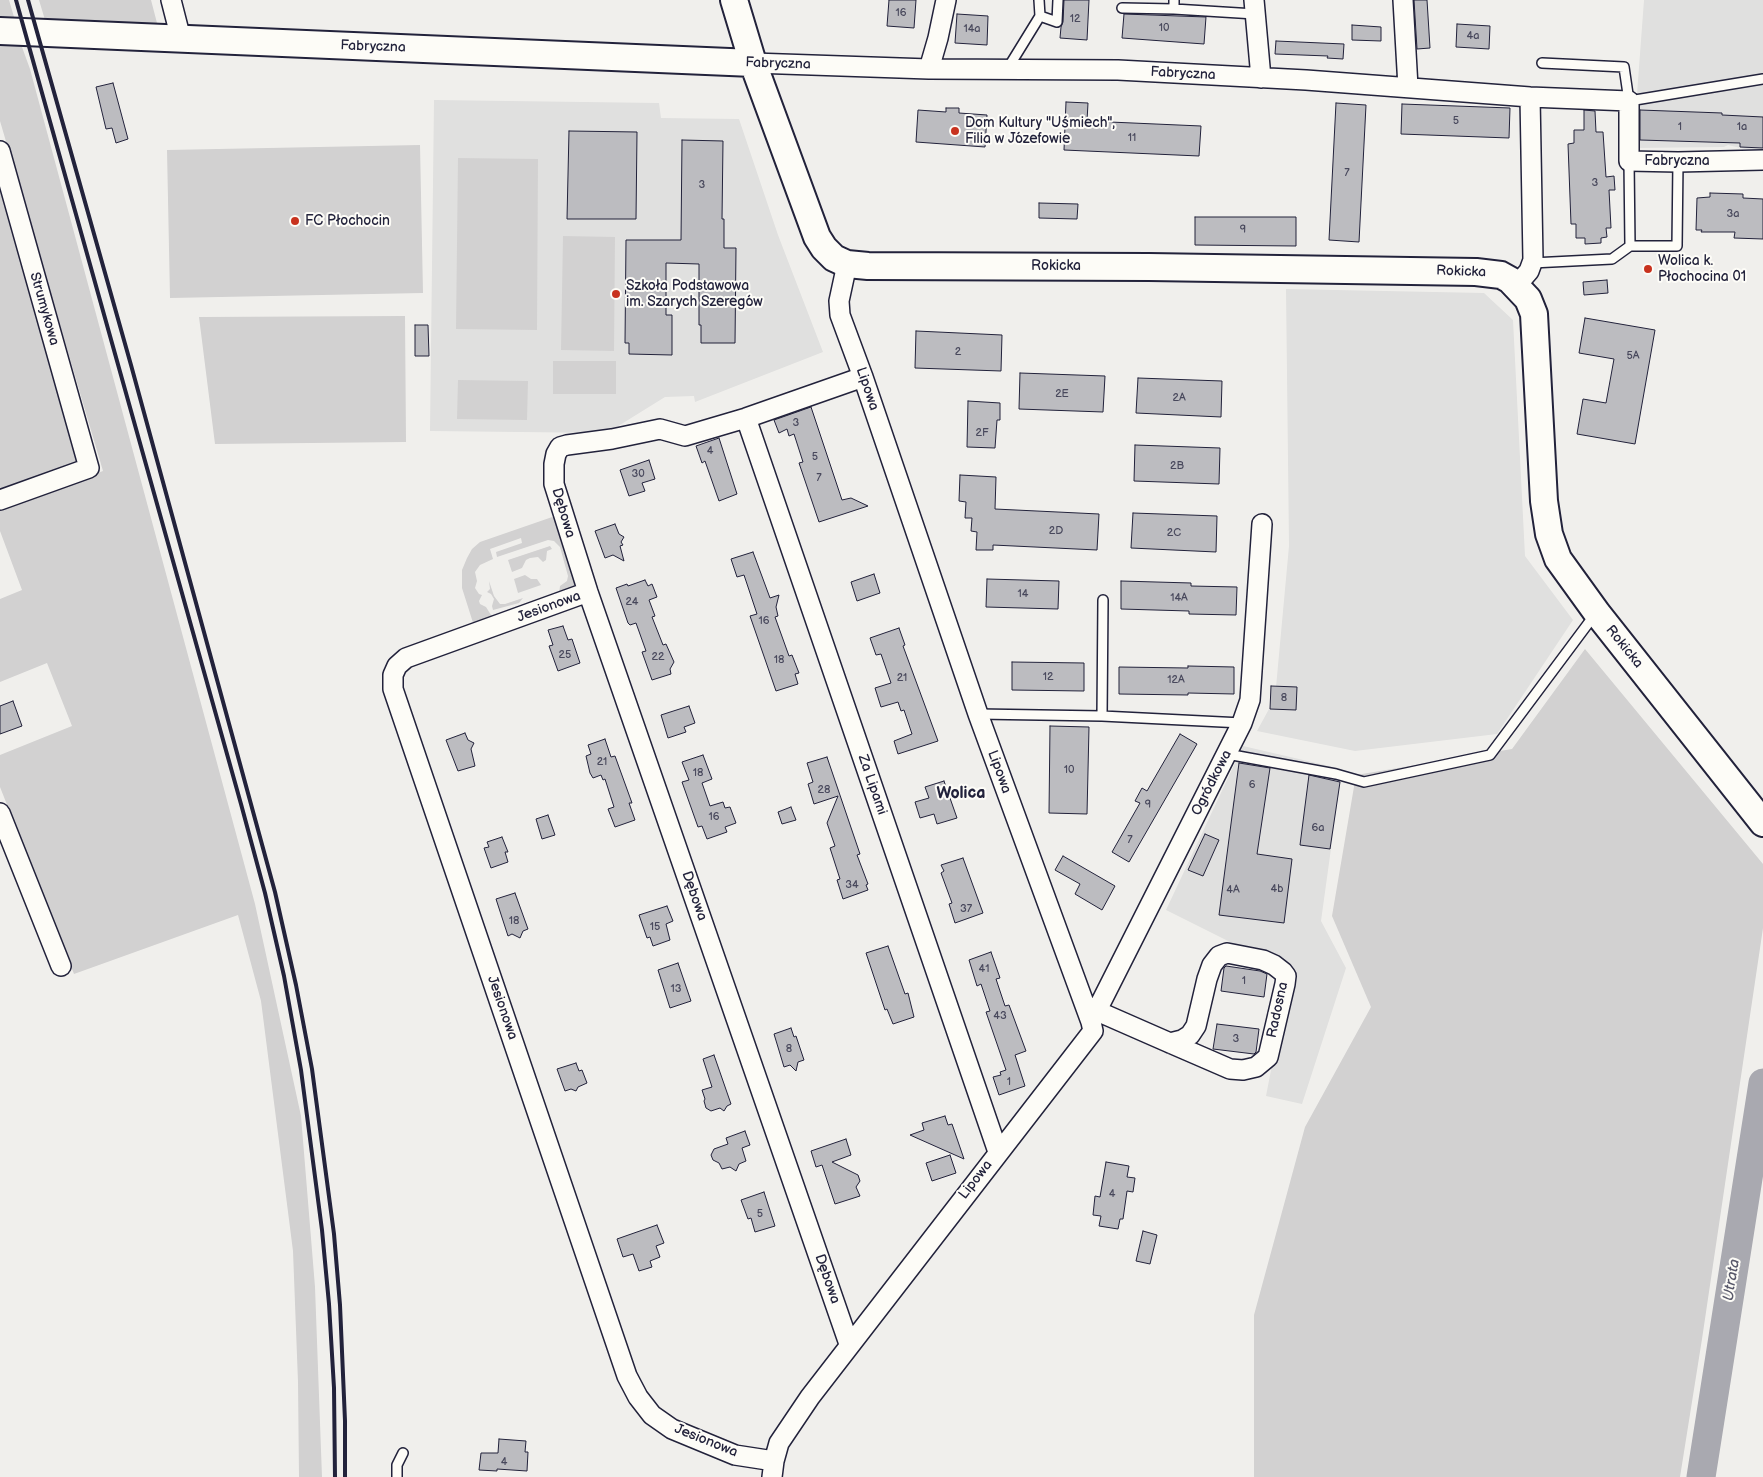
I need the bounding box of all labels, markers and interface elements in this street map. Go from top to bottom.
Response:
house number: 16 [896,6,906,20]
house number: 12 [1070,12,1080,26]
house number: 10 [1159,21,1169,35]
house number: 14a [963,22,981,36]
house number: 4a [1467,29,1479,43]
street label: Fabryczna [340,37,406,57]
street label: Fabryczna [745,54,811,74]
street label: Fabryczna [1150,64,1216,84]
house number: 5 [1453,114,1459,128]
place label: Dom Kultury "Uśmiech", Filia w Józefowie [965,115,1115,148]
house number: 1 [1678,120,1682,134]
house number: 1a [1737,120,1747,134]
marker: Dom Kultury "Uśmiech", Filia w Józefowie [949,125,961,137]
house number: 11 [1128,131,1136,145]
street label: Fabryczna [1644,153,1710,169]
house number: 7 [1344,166,1350,180]
house number: 3 [1592,176,1598,190]
house number: 3 [699,178,705,192]
house number: 3a [1727,207,1739,221]
place label: FC Płochocin [305,213,390,229]
marker: FC Płochocin [289,215,301,227]
house number: 9 [1240,223,1246,237]
place label: Wolica k. Płochocina 01 [1658,253,1746,286]
street label: Rokicka [1031,258,1081,274]
street label: Rokicka [1436,263,1486,281]
marker: Wolica k. Płochocina 01 [1642,263,1654,275]
street label: Strumykowa [26,271,62,347]
place label: Szkoła Podstawowa im. Szarych Szeregów [626,278,763,310]
marker: Szkoła Podstawowa im. Szarych Szeregów [610,288,622,300]
house number: 2 [955,345,961,359]
house number: 5A [1626,349,1640,363]
street label: Lipowa [852,365,882,413]
house number: 2E [1055,387,1069,401]
house number: 2A [1172,391,1186,405]
house number: 3 [793,416,799,430]
house number: 2F [975,426,989,440]
house number: 4 [707,444,713,458]
house number: 5 [812,450,818,464]
house number: 2B [1170,459,1184,473]
house number: 30 [631,467,645,481]
house number: 7 [816,471,822,485]
street label: Dębowa [547,486,579,540]
house number: 2D [1049,524,1063,538]
house number: 2C [1167,526,1181,540]
house number: 14 [1018,587,1028,601]
street label: Jesionowa [515,588,583,626]
house number: 14A [1170,591,1188,605]
house number: 24 [625,595,639,609]
house number: 16 [759,614,769,628]
street label: Rokicka [1602,622,1646,672]
house number: 25 [559,648,571,662]
house number: 22 [652,650,664,664]
house number: 18 [774,653,784,667]
house number: 12 [1043,670,1053,684]
house number: 21 [897,671,907,685]
house number: 12A [1167,673,1185,687]
house number: 8 [1281,691,1287,705]
street label: Lipowa [983,748,1015,796]
street label: Ogródkowa [1188,748,1236,818]
street label: Za Lipami [854,753,890,817]
house number: 21 [597,755,607,769]
house number: 10 [1064,763,1074,777]
house number: 18 [693,766,703,780]
house number: 6 [1249,778,1255,792]
house number: 28 [818,783,830,797]
district label: Wolica [937,784,985,804]
house number: 9 [1145,798,1151,812]
house number: 16 [709,810,719,824]
house number: 6a [1312,821,1324,835]
house number: 7 [1127,833,1133,847]
street label: Dębowa [678,869,710,923]
house number: 34 [845,878,859,892]
house number: 4b [1271,882,1283,896]
house number: 4A [1226,883,1240,897]
house number: 37 [960,902,972,916]
house number: 18 [509,914,519,928]
house number: 15 [650,920,660,934]
house number: 41 [979,962,989,976]
street label: Jesionowa [483,974,521,1042]
house number: 1 [1242,974,1246,988]
street label: Radosna [1264,981,1292,1039]
house number: 13 [670,982,682,996]
house number: 43 [993,1009,1007,1023]
house number: 3 [1233,1032,1239,1046]
house number: 8 [786,1042,792,1056]
house number: 1 [1007,1075,1011,1089]
street label: Lipowa [956,1157,996,1203]
house number: 4 [1109,1187,1115,1201]
house number: 5 [757,1207,763,1221]
street label: Dębowa [811,1252,843,1306]
water label: Utrata [1720,1258,1744,1302]
street label: Jesionowa [672,1421,740,1461]
house number: 4 [501,1455,507,1469]

